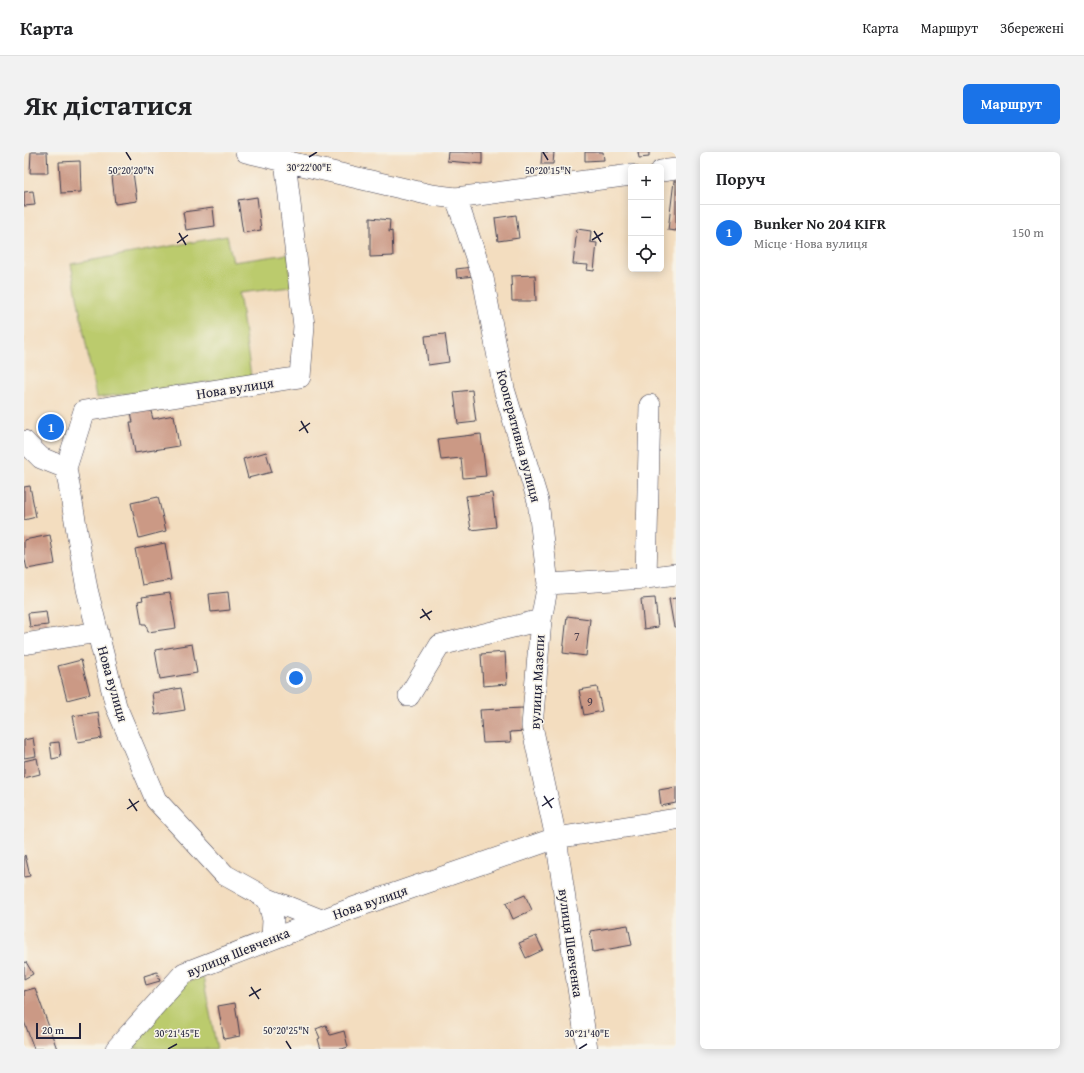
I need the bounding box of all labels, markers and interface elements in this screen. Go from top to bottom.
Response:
text: Карта [20,14,73,42]
text: Карта [863,18,899,38]
text: Маршрут [921,18,978,38]
text: Збережені [1000,18,1064,38]
text: Як дістатися [24,84,192,125]
button: Маршрут [963,84,1060,124]
text: 30°22'00"E [287,160,331,175]
text: 50°20'20"N [108,163,154,178]
text: 50°20'15"N [525,163,571,178]
map controls [628,164,664,272]
button: + [628,164,664,200]
text: Поруч [716,166,765,191]
button: − [628,200,664,236]
text: Bunker No 204 KIFR [754,213,886,234]
text: 1 [726,223,732,242]
text: 150 m [1012,223,1044,242]
text: Місце · Нова вулиця [754,234,867,253]
button: locate [628,236,664,272]
street label: Кооперативна вулиця [492,368,546,504]
street label: Нова вулиця [195,372,275,404]
pin: 1 [38,412,64,442]
house number: 7 [574,628,580,645]
street label: вулиця Мазепи [525,634,549,730]
street label: Нова вулиця [93,644,133,724]
your location [286,668,306,688]
house number: 9 [587,693,593,710]
street label: Нова вулиця [330,880,410,924]
street label: вулиця Шевченка [553,887,589,999]
street label: вулиця Шевченка [184,922,293,982]
scale bar [36,1021,81,1040]
text: 20 m [42,1022,64,1038]
text: 50°20'25"N [263,1023,309,1038]
text: 30°21'45"E [155,1026,199,1041]
text: 30°21'40"E [565,1026,609,1041]

